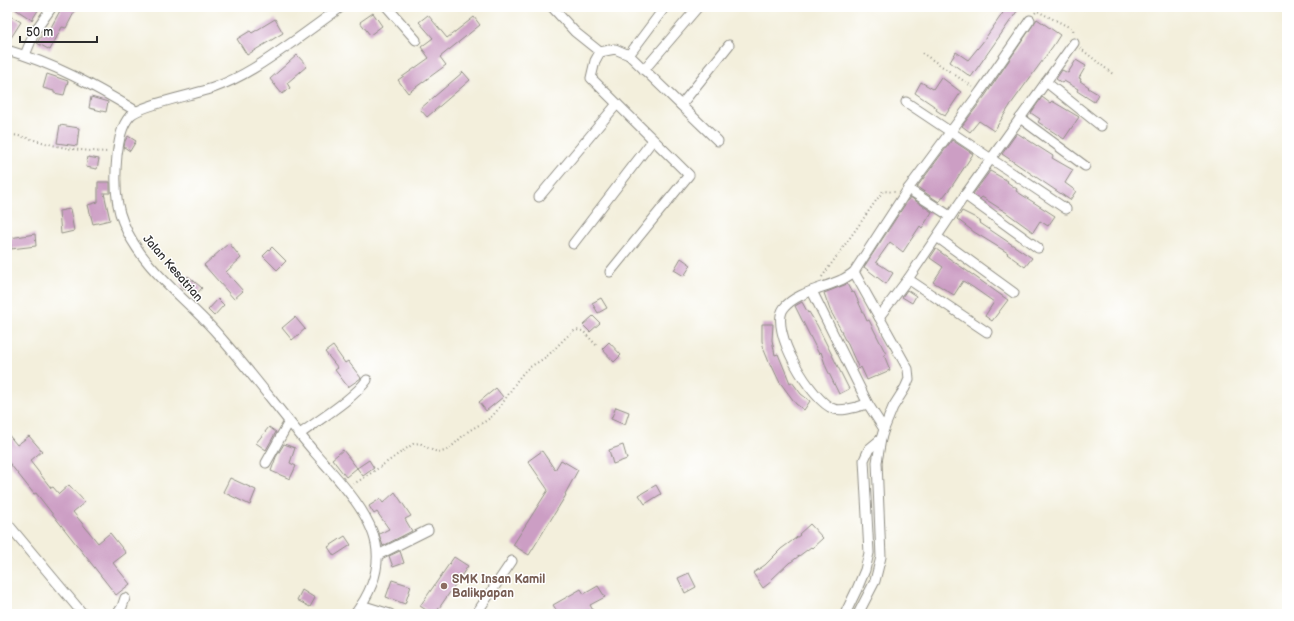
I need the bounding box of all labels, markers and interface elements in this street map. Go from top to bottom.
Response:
scale bar [20,18,97,44]
text: 50 m [26,25,53,40]
street label: Jalan Kesatrian [139,232,206,305]
place label: SMK Insan Kamil Balikpapan [452,572,545,601]
marker: SMK Insan Kamil Balikpapan [439,581,449,591]

